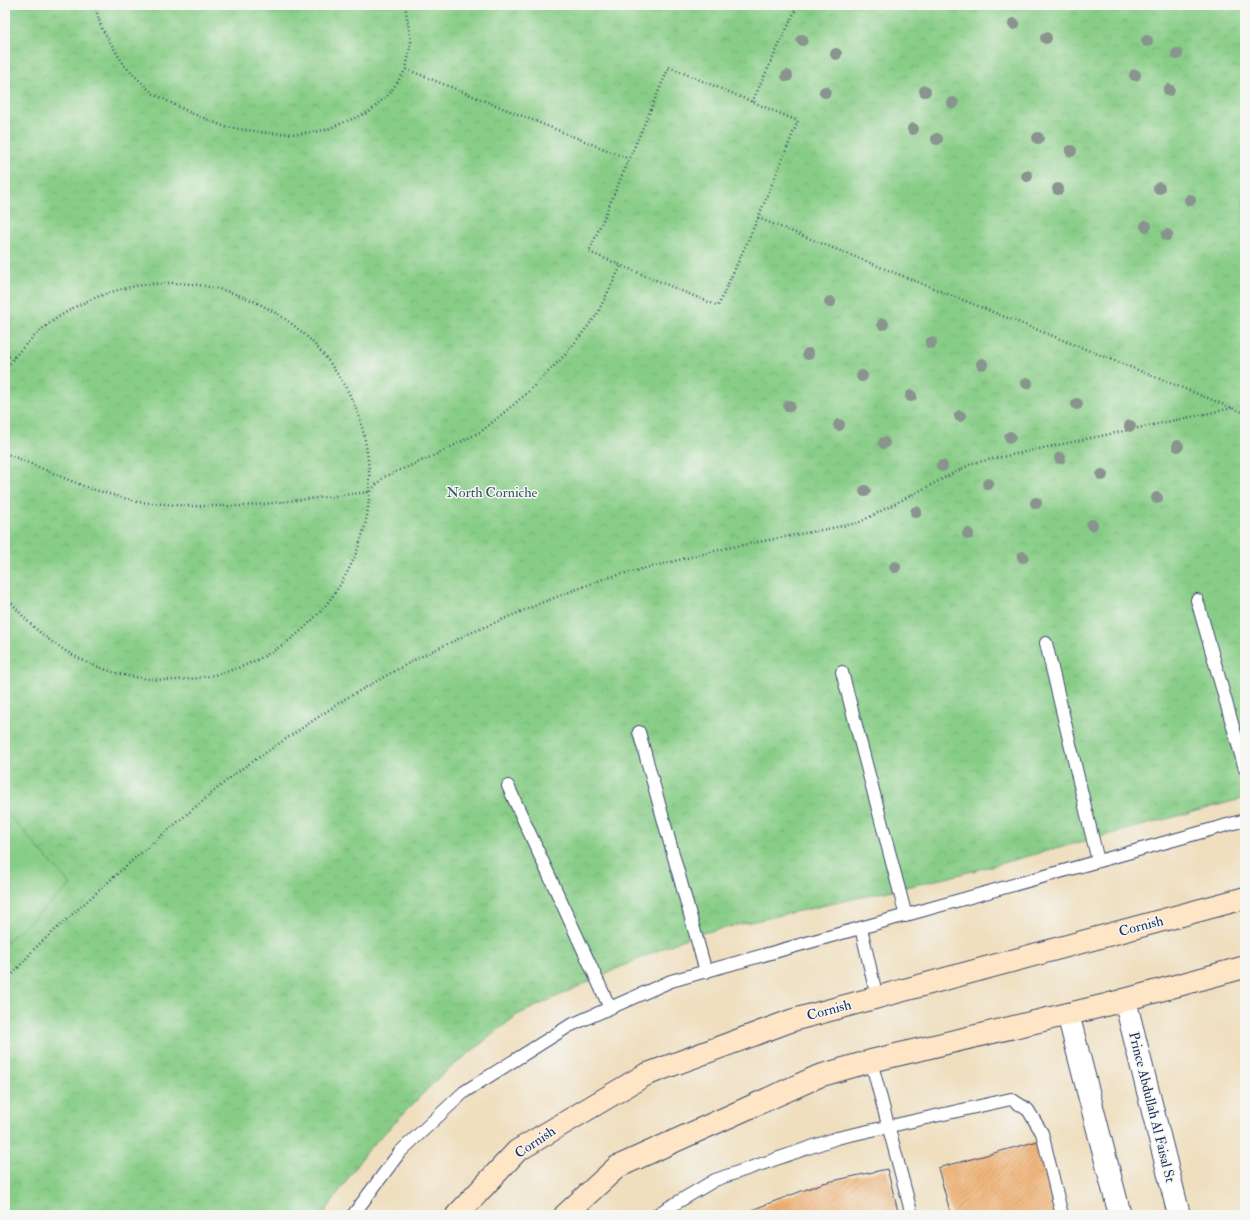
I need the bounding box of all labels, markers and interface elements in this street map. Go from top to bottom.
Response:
park label: North Corniche [447,484,538,501]
street label: Cornish [1117,912,1166,940]
street label: Cornish [805,996,854,1024]
street label: Prince Abdullah Al Faisal St [1125,1030,1179,1184]
street label: Cornish [511,1122,559,1162]

